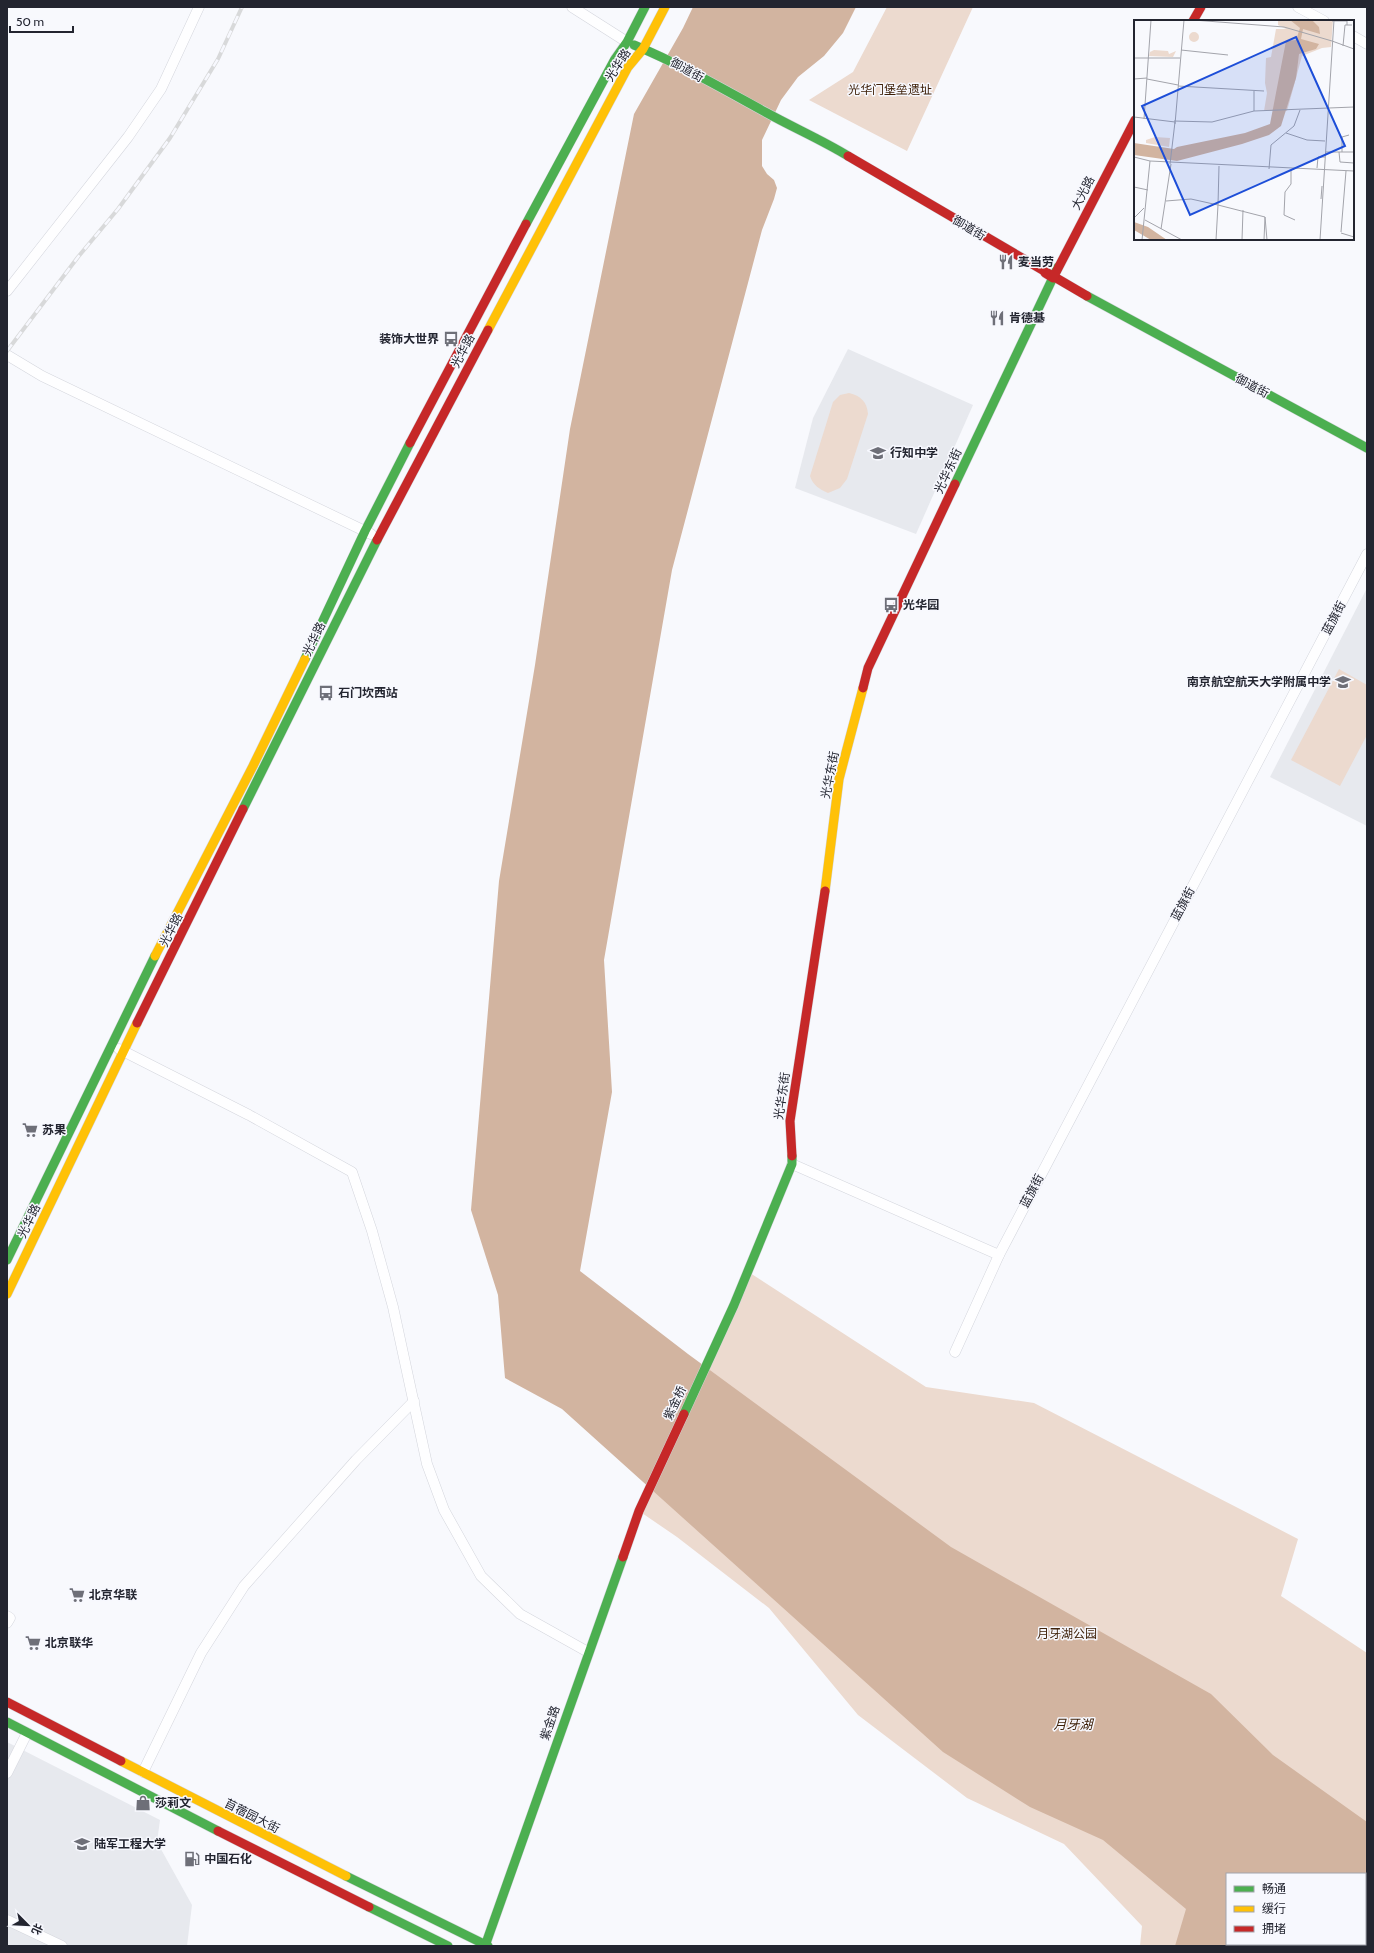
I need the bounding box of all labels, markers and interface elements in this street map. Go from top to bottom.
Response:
scale bar [10,8,73,34]
text: 50 m [16,14,44,29]
inset map [1134,20,1354,240]
street label: 光华路 [601,46,634,84]
street label: 御道街 [668,54,707,85]
park label: 光华门堡垒遗址 [848,82,932,97]
street label: 大光路 [1068,173,1097,212]
street label: 御道街 [950,212,989,243]
restaurant icon: 麦当劳 [997,253,1015,271]
place label: 麦当劳 [1018,254,1054,269]
restaurant icon: 肯德基 [988,309,1006,327]
place label: 肯德基 [1009,310,1045,325]
bus stop icon: 装饰大世界 [442,330,460,348]
place label: 装饰大世界 [379,331,439,346]
street label: 光华路 [447,331,478,370]
street label: 御道街 [1233,370,1272,401]
school or university icon: 行知中学 [869,444,887,462]
place label: 行知中学 [890,445,938,460]
street label: 光华东街 [931,446,964,496]
bus stop icon: 光华园 [882,596,900,614]
place label: 光华园 [903,597,939,612]
street label: 蓝旗街 [1318,598,1349,637]
street label: 光华路 [299,619,328,658]
school or university icon: 南京航空航天大学附属中学 [1334,673,1352,691]
place label: 南京航空航天大学附属中学 [1187,674,1331,689]
bus stop icon: 石门坎西站 [317,684,335,702]
place label: 石门坎西站 [338,685,398,700]
street label: 光华东街 [818,750,841,800]
street label: 蓝旗街 [1167,884,1198,923]
street label: 光华路 [156,910,185,949]
street label: 光华东街 [771,1071,792,1121]
supermarket icon: 苏果 [21,1121,39,1139]
place label: 苏果 [42,1122,66,1137]
street label: 蓝旗街 [1016,1171,1047,1210]
street label: 光华路 [14,1201,43,1240]
street label: 紫金桥 [660,1383,689,1422]
supermarket icon: 北京华联 [68,1586,86,1604]
place label: 北京华联 [89,1587,137,1602]
park label: 月牙湖公园 [1037,1626,1097,1641]
supermarket icon: 北京联华 [24,1634,42,1652]
place label: 北京联华 [45,1635,93,1650]
street label: 紫金路 [537,1703,562,1742]
water label: 月牙湖 [1053,1716,1094,1732]
shop icon: 莎莉文 [134,1794,152,1812]
place label: 莎莉文 [155,1795,191,1810]
street label: 苜蓿园大街 [222,1795,282,1836]
school or university icon: 陆军工程大学 [73,1835,91,1853]
place label: 陆军工程大学 [94,1836,166,1851]
fuel station icon: 中国石化 [183,1850,201,1868]
place label: 中国石化 [204,1851,252,1866]
legend [1226,1873,1366,1945]
text: 畅通 [1262,1881,1286,1896]
text: 缓行 [1262,1901,1286,1916]
north arrow [8,1905,48,1945]
text: 北 [29,1921,46,1937]
text: 拥堵 [1262,1921,1286,1936]

